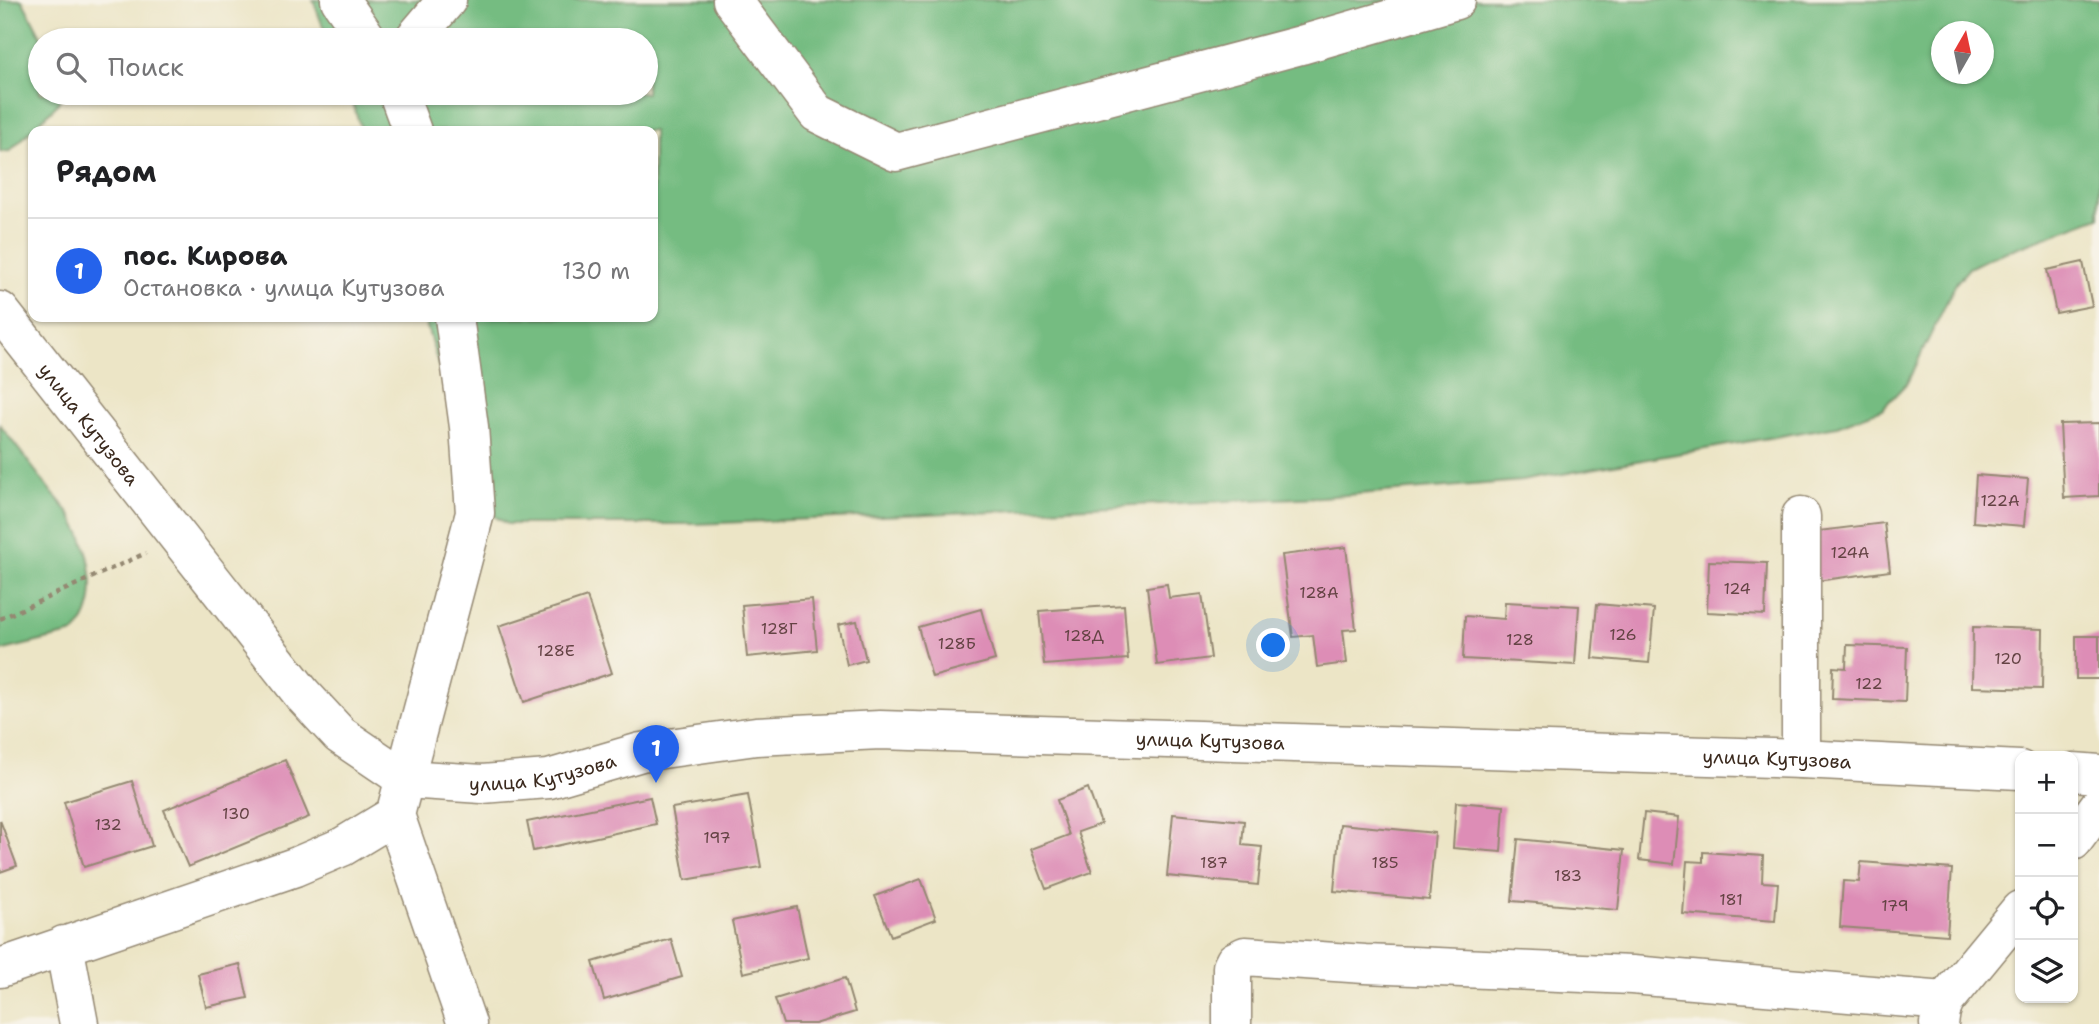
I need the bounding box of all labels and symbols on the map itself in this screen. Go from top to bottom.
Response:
north arrow [1931,21,1994,84]
street label: улица Кутузова [33,358,145,491]
house number: 122А [1980,490,2020,511]
house number: 124А [1831,542,1869,563]
house number: 124 [1723,578,1751,599]
house number: 128А [1299,582,1339,603]
house number: 128Г [761,618,798,639]
house number: 126 [1609,624,1637,645]
house number: 128Д [1064,625,1104,646]
your location [1256,628,1290,662]
house number: 128 [1506,629,1534,650]
house number: 128Б [938,633,976,654]
house number: 128Е [537,640,575,661]
house number: 120 [1994,648,2022,669]
house number: 122 [1855,673,1883,694]
pin: 1 [633,725,679,783]
street label: улица Кутузова [1135,726,1285,756]
street label: улица Кутузова [1702,744,1852,775]
street label: улица Кутузова [468,748,619,797]
house number: 130 [222,803,250,824]
house number: 132 [94,814,122,835]
house number: 197 [703,827,731,848]
house number: 187 [1200,852,1228,873]
house number: 185 [1371,852,1399,873]
house number: 183 [1554,865,1582,886]
house number: 181 [1719,889,1743,910]
house number: 179 [1881,895,1909,916]

